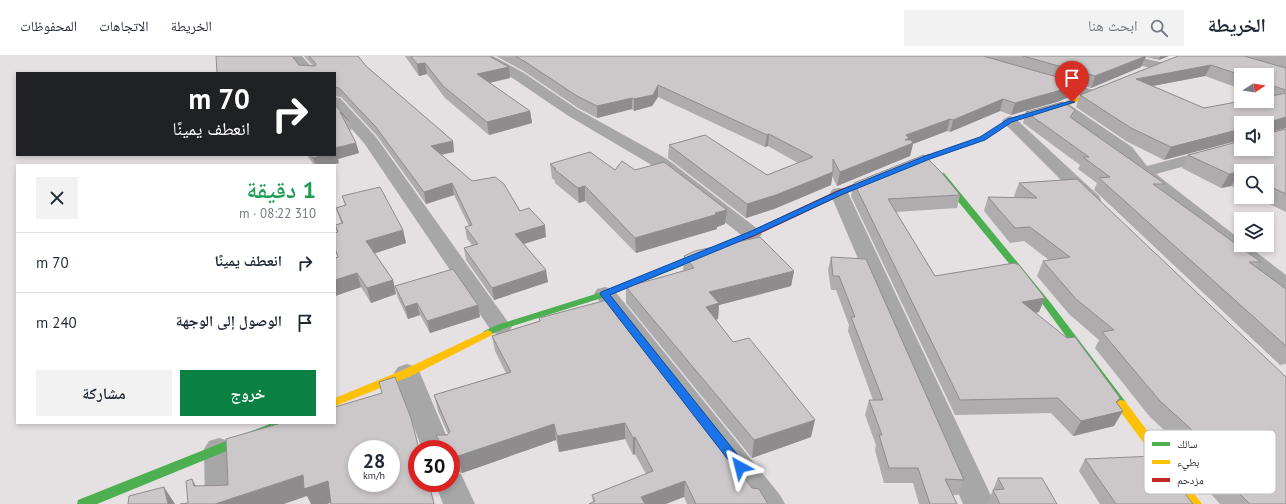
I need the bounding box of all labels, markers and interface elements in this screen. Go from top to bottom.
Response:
search box [904,10,1184,46]
text: الخريطة [1208,13,1266,37]
text: ابحث هنا [1088,16,1138,35]
text: المحفوظات [20,17,77,35]
text: الاتجاهات [99,17,149,35]
text: الخريطة [171,17,212,35]
icon: search [1148,17,1170,39]
pin [1055,61,1089,102]
icon: arrive [1061,67,1083,89]
north arrow [1234,68,1274,108]
map controls [1234,68,1274,252]
text: 70 m [189,80,250,117]
icon: right [264,88,316,140]
button: sound [1234,116,1274,156]
text: انعطف يمينًا [173,117,250,140]
button: search [1234,164,1274,204]
text: 1 دقيقة [246,174,316,205]
button: close [36,177,78,219]
text: 310 m · 08:22 [239,205,316,222]
button: layers [1234,212,1274,252]
text: انعطف يمينًا [215,251,282,270]
icon: right [294,252,316,274]
text: 70 m [36,253,69,272]
text: الوصول إلى الوجهة [176,311,282,330]
icon: arrive [294,312,316,334]
text: 240 m [36,313,77,332]
button: مشاركة [36,370,172,416]
button: خروج [180,370,316,416]
legend [1144,430,1276,494]
text: سالك [1177,437,1197,451]
speed limit sign: 30 [408,440,460,492]
position arrow [719,446,761,488]
text: 28 [363,448,385,474]
text: بطيء [1177,455,1199,471]
text: km/h [363,469,385,482]
text: مزدحم [1177,473,1204,488]

